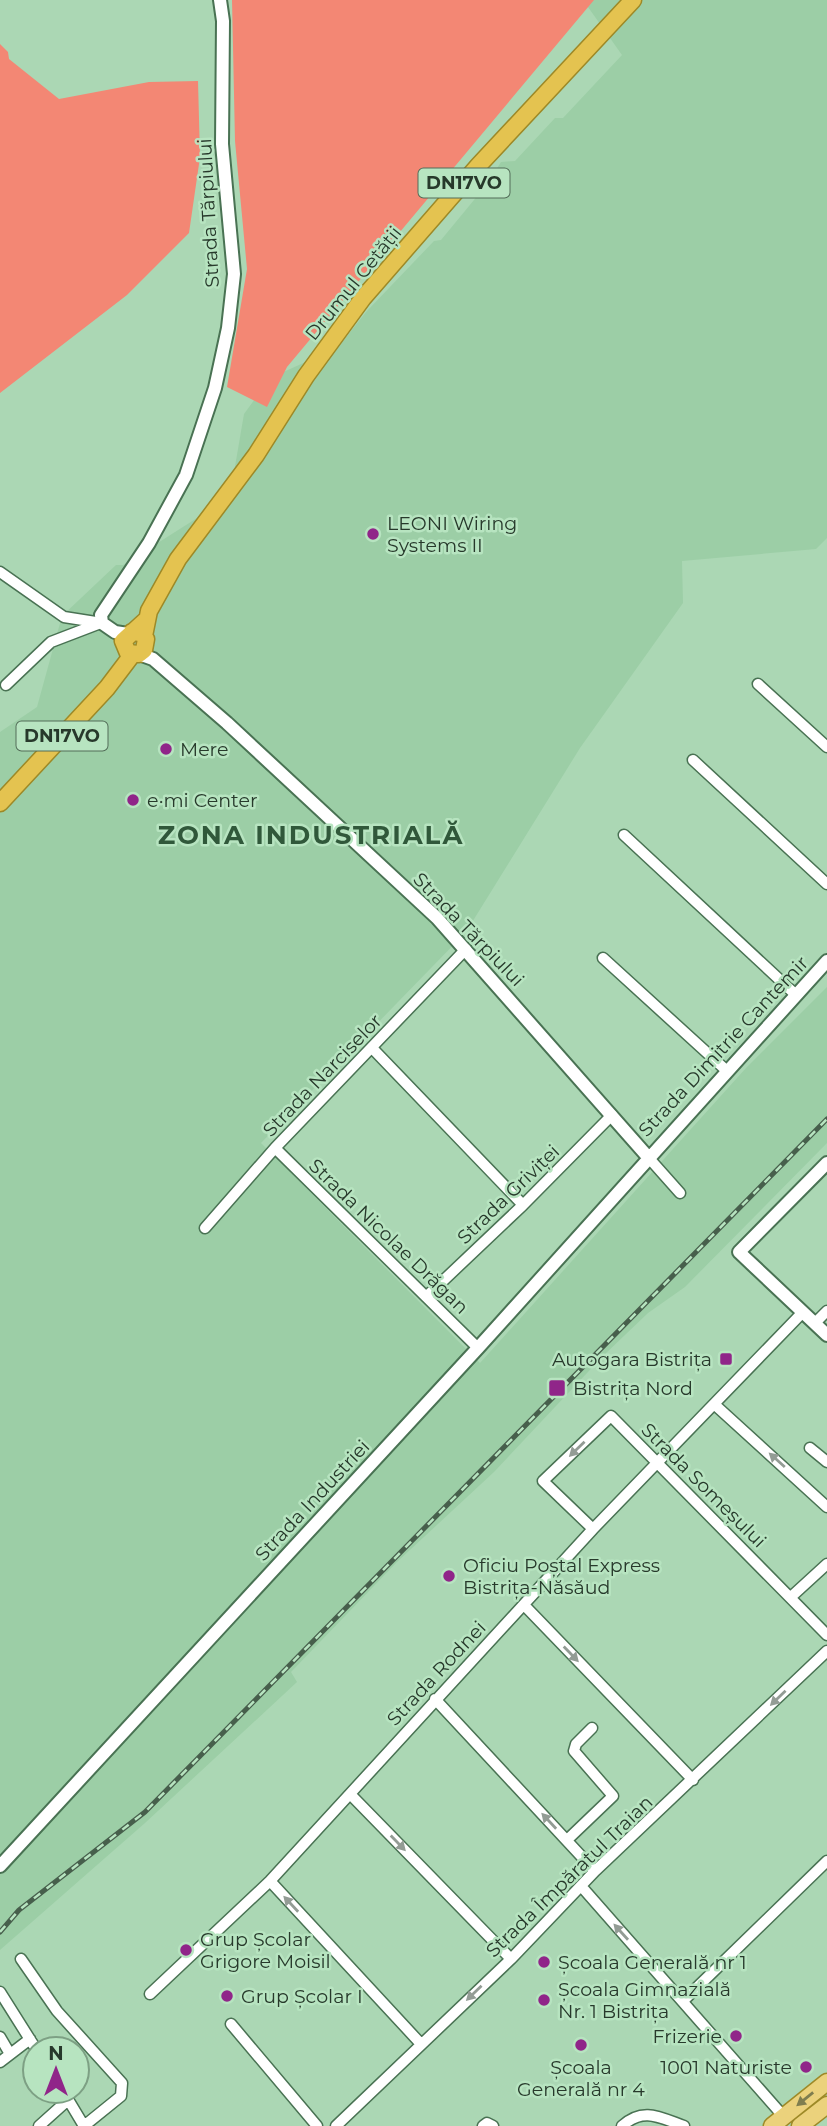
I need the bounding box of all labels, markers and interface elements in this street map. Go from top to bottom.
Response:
street label: Strada Tărpiului [193,138,224,288]
road number: DN17VO [419,168,510,198]
street label: Drumul Cetății [300,222,407,346]
place label: LEONI Wiring Systems II [387,512,517,557]
marker: LEONI Wiring Systems II [365,526,381,542]
road number: DN17VO [17,722,108,750]
place label: Mere [180,738,228,761]
marker: Mere [158,741,174,757]
place label: e·mi Center [147,789,258,812]
marker: e·mi Center [125,792,141,808]
district label: ZONA INDUSTRIALĂ [158,819,464,851]
street label: Strada Tărpiului [409,868,529,991]
street label: Strada Dimitrie Cantemir [634,951,813,1141]
street label: Strada Narciselor [258,1009,387,1141]
street label: Strada Griviței [453,1140,565,1250]
street label: Strada Nicolae Drăgan [304,1154,473,1319]
place label: Autogara Bistrița [552,1348,712,1372]
marker: Autogara Bistrița [718,1351,734,1367]
place label: Bistrița Nord [573,1377,693,1401]
marker: Bistrița Nord [547,1378,567,1398]
street label: Strada Someșului [636,1418,771,1553]
street label: Strada Industriei [250,1435,374,1566]
one-way arrow [569,1440,586,1456]
one-way arrow [769,1453,786,1469]
place label: Oficiu Poștal Express Bistrița-Năsăud [463,1554,660,1600]
marker: Oficiu Poștal Express Bistrița-Năsăud [441,1568,457,1584]
street label: Strada Rodnei [382,1616,491,1730]
one-way arrow [563,1645,579,1662]
one-way arrow [770,1690,787,1706]
street label: Strada Împăratul Traian [481,1791,658,1962]
one-way arrow [541,1813,557,1830]
one-way arrow [390,1835,406,1851]
one-way arrow [284,1896,300,1913]
one-way arrow [613,1924,629,1941]
place label: Grup Școlar Grigore Moisil [200,1928,331,1973]
marker: Grup Școlar Grigore Moisil [178,1942,194,1958]
place label: Școala Generală nr 1 [558,1951,747,1975]
marker: Școala Generală nr 1 [536,1954,552,1970]
place label: Școala Gimnazială Nr. 1 Bistrița [558,1978,731,2024]
place label: Grup Școlar I [241,1985,363,2009]
one-way arrow [466,1985,483,2001]
marker: Grup Școlar I [219,1988,235,2004]
marker: Școala Gimnazială Nr. 1 Bistrița [536,1992,552,2008]
place label: Frizerie [653,2025,722,2048]
marker: Frizerie [728,2028,744,2044]
north arrow [21,2035,91,2105]
marker: Școala Generală nr 4 [573,2037,589,2053]
text: N [48,2042,64,2065]
place label: Școala Generală nr 4 [517,2056,645,2101]
place label: 1001 Naturiste [660,2056,792,2079]
marker: 1001 Naturiste [798,2059,814,2075]
one-way arrow [797,2092,815,2107]

